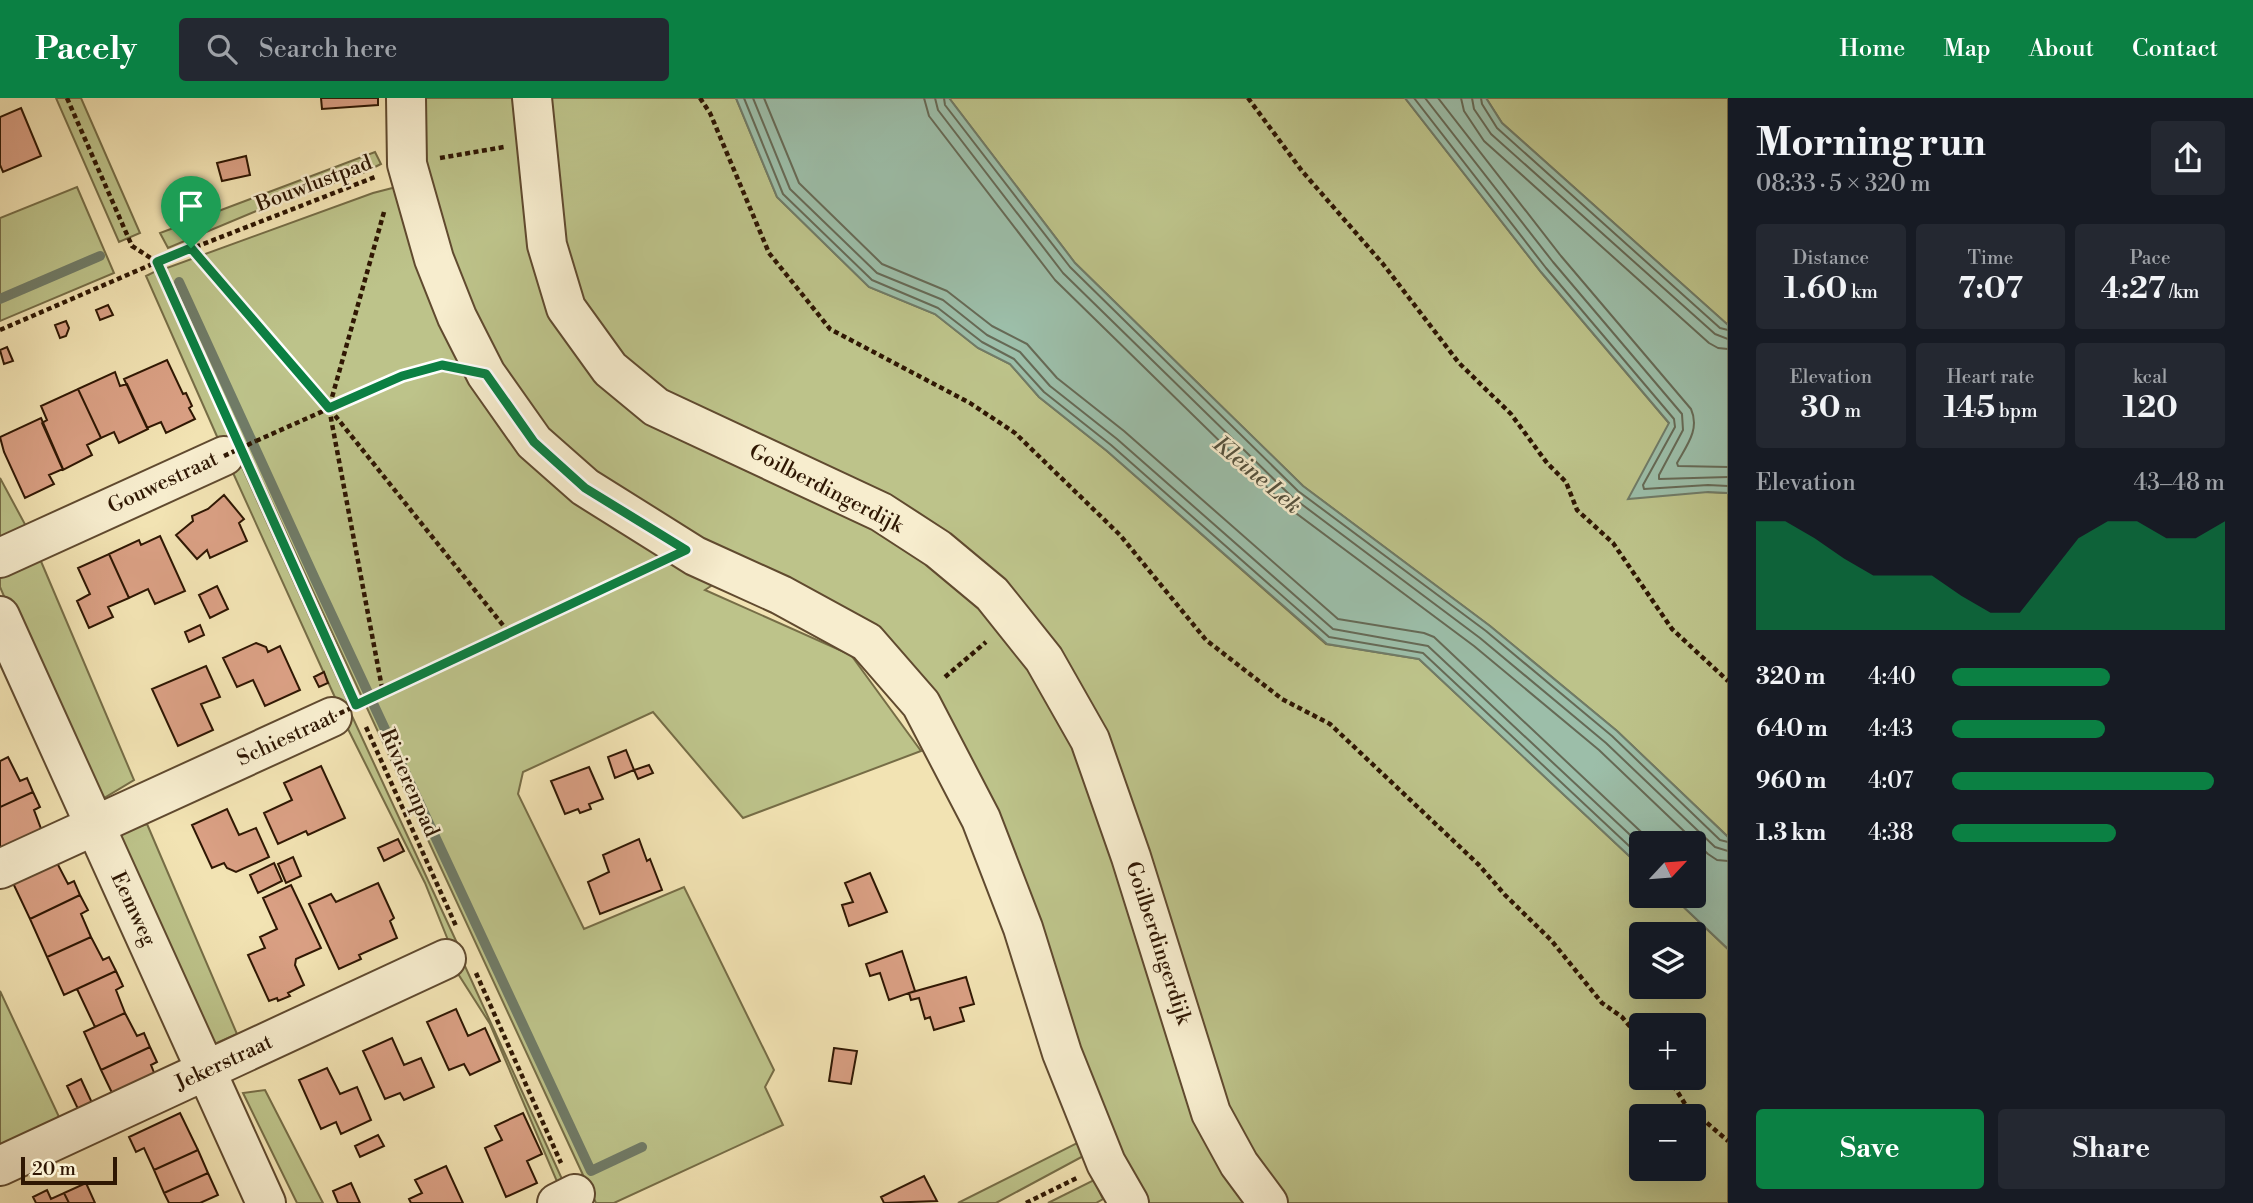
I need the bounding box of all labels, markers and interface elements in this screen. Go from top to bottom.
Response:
search box [179,18,669,81]
text: Pacely [35,29,137,70]
icon: search [203,30,241,68]
text: Search here [259,33,397,65]
text: Home [1840,34,1905,64]
text: Map [1943,34,1991,64]
text: About [2029,34,2094,64]
text: Contact [2132,34,2218,64]
text: Morning run [1756,120,1986,167]
button: share [2151,121,2225,195]
street label: Bouwlustpad [251,150,376,218]
text: 08:33 · 5 × 320 m [1756,170,1931,198]
pin [161,176,221,248]
icon: arrive [172,187,210,225]
text: Distance [1792,246,1869,270]
text: Time [1968,246,2013,270]
text: Pace [2130,246,2171,270]
text: 1.60 [1784,270,1847,308]
text: 7:07 [1958,270,2023,308]
text: 4:27 [2101,270,2165,308]
text: km [1847,280,1878,304]
text: /km [2165,280,2199,304]
text: Elevation [1790,365,1872,389]
text: Heart rate [1947,365,2034,389]
text: kcal [2133,365,2167,389]
text: 30 [1801,389,1840,427]
text: 145 [1943,389,1995,427]
text: 120 [2122,389,2178,427]
text: m [1840,399,1861,423]
text: bpm [1995,399,2038,423]
water label: Kleine Lek [1207,430,1307,520]
street label: Goilberdingerdijk [744,439,908,540]
street label: Gouwestraat [104,446,223,520]
text: Elevation [1756,469,1856,497]
text: 43–48 m [2134,469,2225,497]
text: 320 m [1756,663,1826,691]
text: 4:40 [1868,663,1916,691]
street label: Schiestraat [233,703,342,772]
text: 640 m [1756,715,1828,743]
text: 4:43 [1868,715,1913,743]
street label: Rivierenpad [374,725,445,841]
text: 960 m [1756,767,1826,795]
text: 4:07 [1868,767,1913,795]
text: 1.3 km [1756,819,1826,847]
text: 4:38 [1868,819,1914,847]
north arrow [1629,831,1706,908]
map controls [1629,831,1706,1181]
street label: Goilberdingerdijk [1119,858,1197,1029]
street label: Eemweg [104,868,162,951]
button: layers [1629,922,1706,999]
button: + [1629,1013,1706,1090]
street label: Jekerstraat [170,1029,277,1097]
button: − [1629,1104,1706,1181]
button: Save [1756,1109,1984,1189]
button: Share [1998,1109,2225,1189]
scale bar [21,1154,117,1186]
text: 20 m [32,1157,76,1181]

